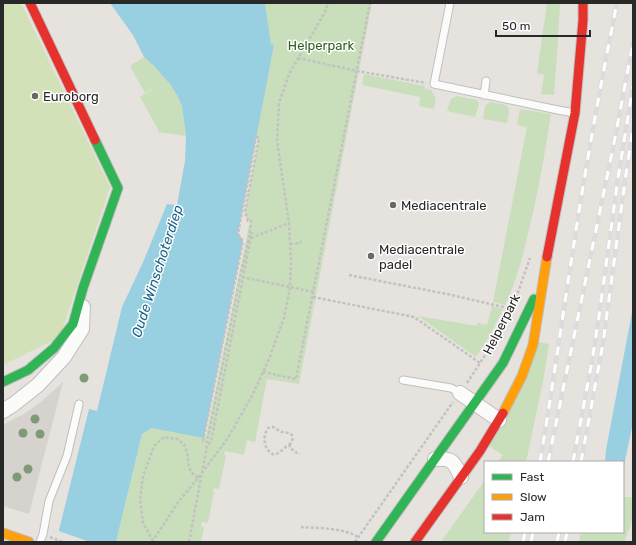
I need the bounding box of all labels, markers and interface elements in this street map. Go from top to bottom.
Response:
scale bar [496,12,590,38]
text: 50 m [502,19,530,33]
park label: Helperpark [288,38,354,53]
place label: Euroborg [43,89,99,105]
marker: Euroborg [30,91,40,101]
place label: Mediacentrale [401,198,486,213]
marker: Mediacentrale [388,200,398,210]
water label: Oude Winschoterdiep [128,203,187,339]
place label: Mediacentrale padel [379,242,464,272]
marker: Mediacentrale padel [366,251,376,261]
street label: Helperpark [480,291,523,357]
legend [484,461,624,533]
text: Fast [520,470,544,484]
text: Slow [520,490,547,504]
text: Jam [520,510,545,524]

